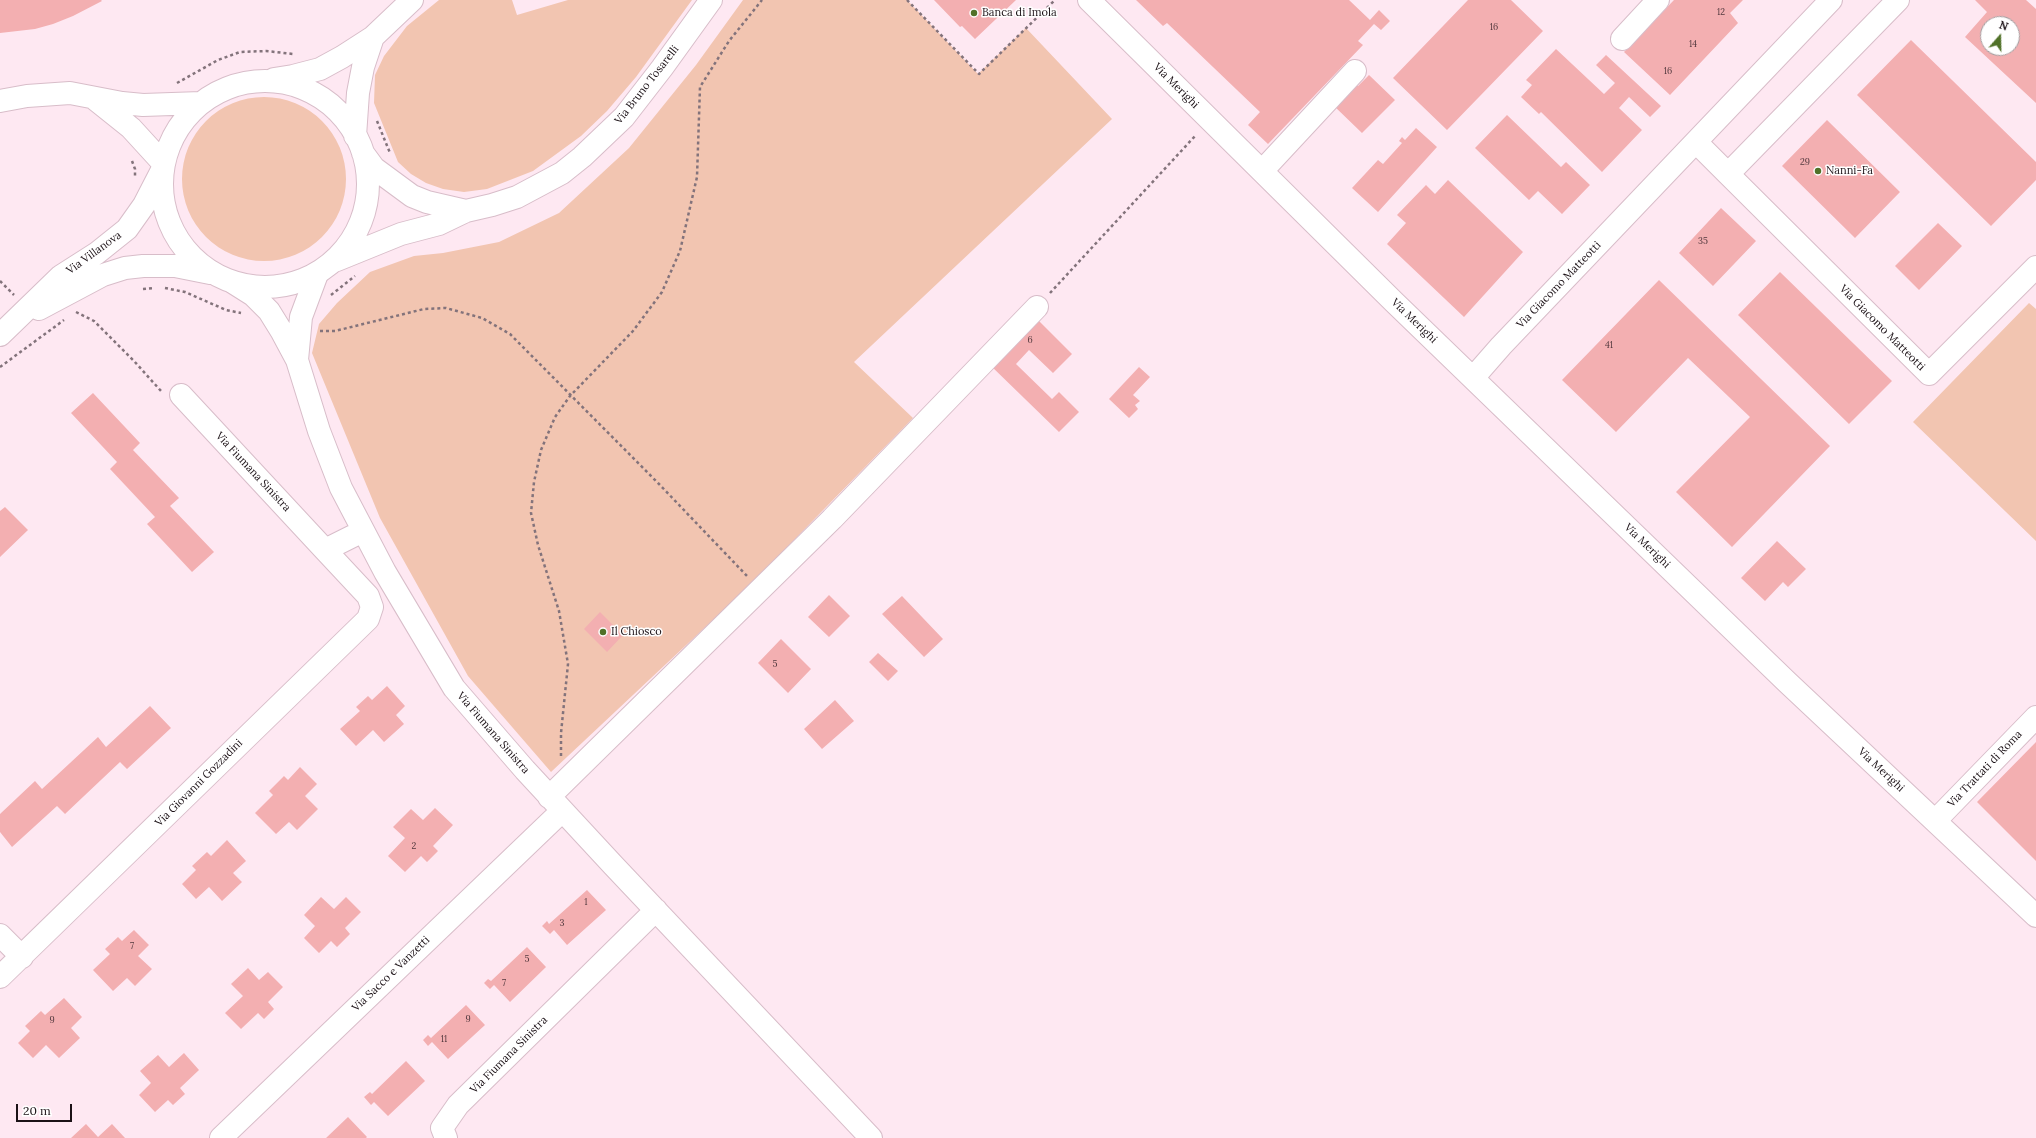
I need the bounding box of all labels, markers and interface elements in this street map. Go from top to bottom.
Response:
place label: Banca di Imola [982,6,1057,20]
house number: 12 [1717,7,1725,17]
marker: Banca di Imola [969,8,979,18]
north arrow [1980,16,2020,56]
text: N [1997,18,2010,34]
house number: 16 [1490,22,1498,32]
house number: 14 [1689,39,1697,49]
street label: Via Bruno Tosarelli [612,43,682,127]
street label: Via Merighi [1151,61,1201,111]
house number: 16 [1664,66,1672,76]
house number: 29 [1800,157,1810,167]
place label: Nanni-Fa [1826,164,1873,178]
marker: Nanni-Fa [1813,166,1823,176]
street label: Via Villanova [64,229,124,277]
house number: 35 [1698,236,1708,246]
street label: Via Giacomo Matteotti [1514,239,1604,331]
street label: Via Giacomo Matteotti [1836,282,1928,374]
street label: Via Merighi [1388,296,1440,346]
house number: 6 [1027,335,1033,345]
house number: 41 [1605,340,1613,350]
street label: Via Fiumana Sinistra [213,430,293,514]
street label: Via Merighi [1621,521,1673,571]
place label: Il Chiosco [611,625,662,639]
marker: Il Chiosco [598,627,608,637]
house number: 5 [773,659,777,669]
street label: Via Fiumana Sinistra [454,689,532,777]
street label: Via Trattati di Roma [1945,728,2025,810]
street label: Via Giovanni Gozzadini [153,737,245,829]
street label: Via Merighi [1855,745,1907,795]
house number: 2 [412,841,416,851]
house number: 1 [584,897,588,907]
house number: 3 [559,918,565,928]
street label: Via Sacco e Vanzetti [349,934,433,1014]
house number: 7 [130,941,134,951]
house number: 5 [525,954,529,964]
house number: 7 [502,978,506,988]
house number: 9 [465,1014,471,1024]
street label: Via Fiumana Sinistra [468,1014,550,1096]
house number: 9 [49,1015,55,1025]
house number: 11 [441,1034,447,1044]
scale bar [18,1096,74,1122]
text: 20 m [23,1103,51,1118]

